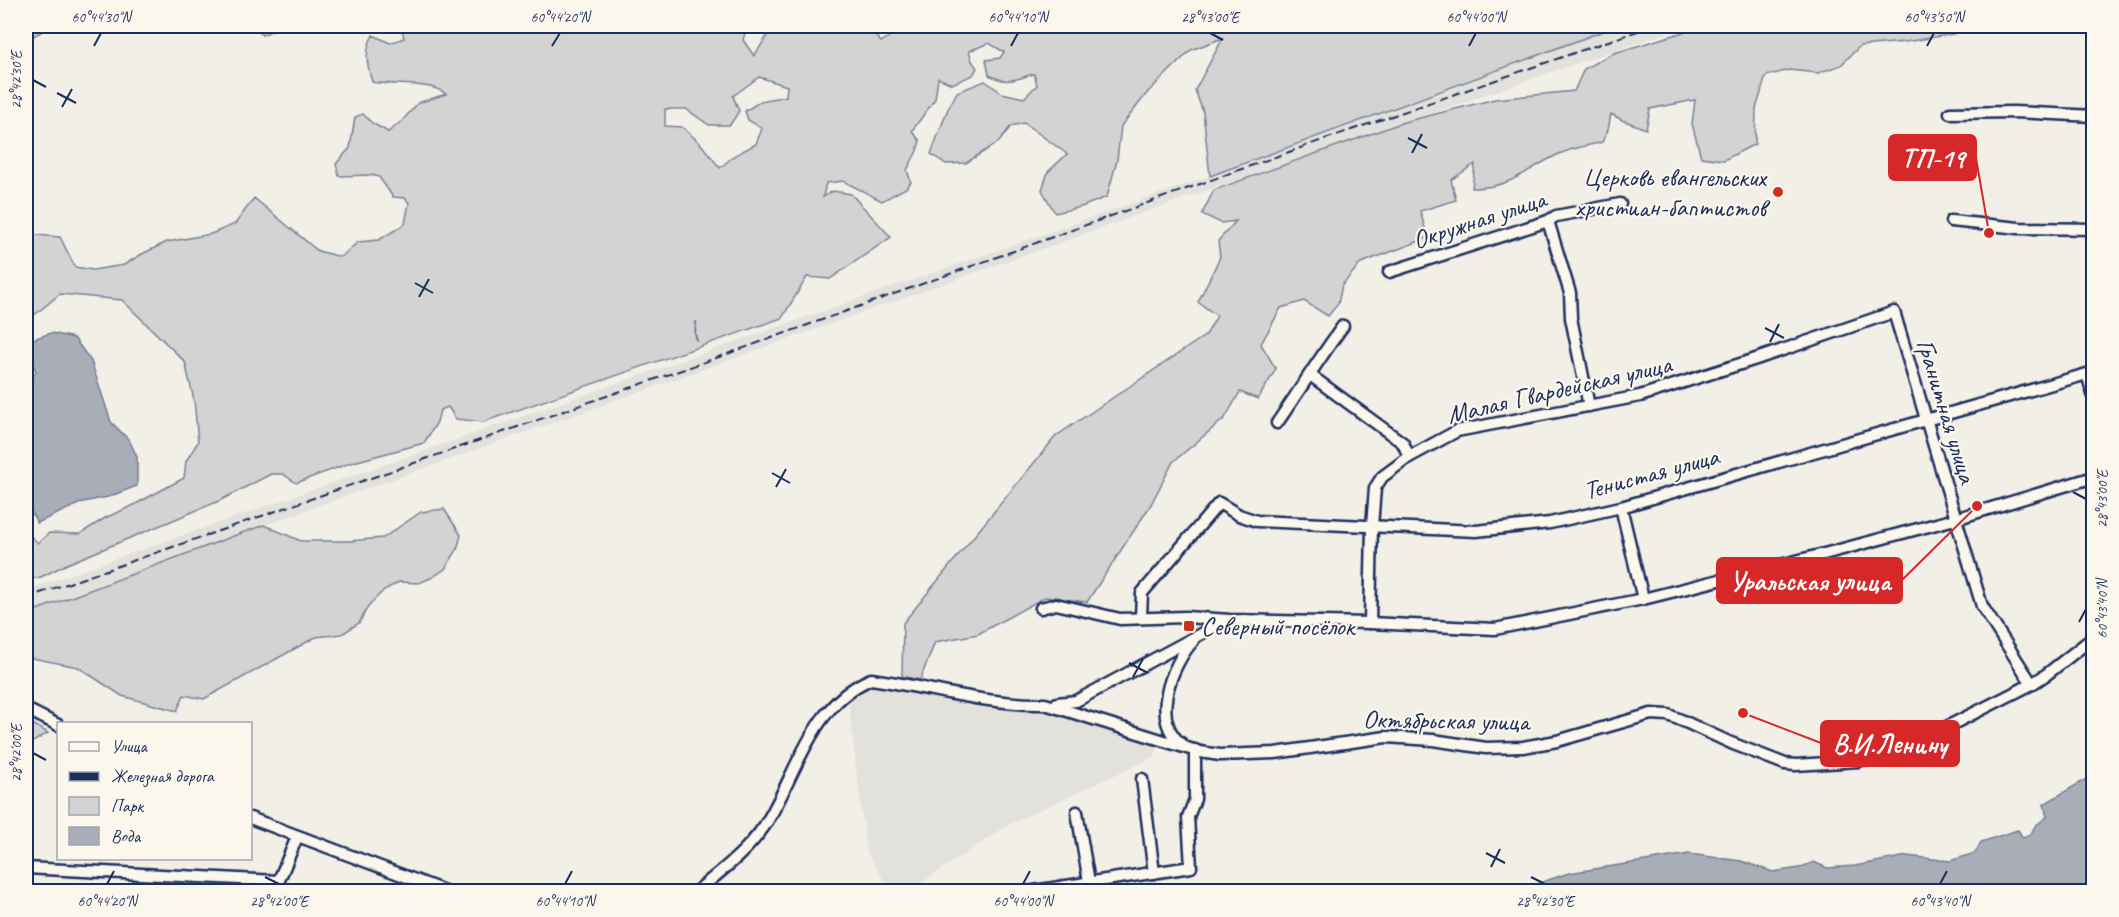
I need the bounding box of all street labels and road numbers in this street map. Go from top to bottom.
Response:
street label: Окружная улица [1408,182,1552,257]
street label: Гранитная улица [1909,335,1985,489]
street label: Малая Гвардейская улица [1444,347,1676,431]
street label: Тенистая улица [1580,439,1724,507]
street label: Октябрьская улица [1363,703,1532,738]

